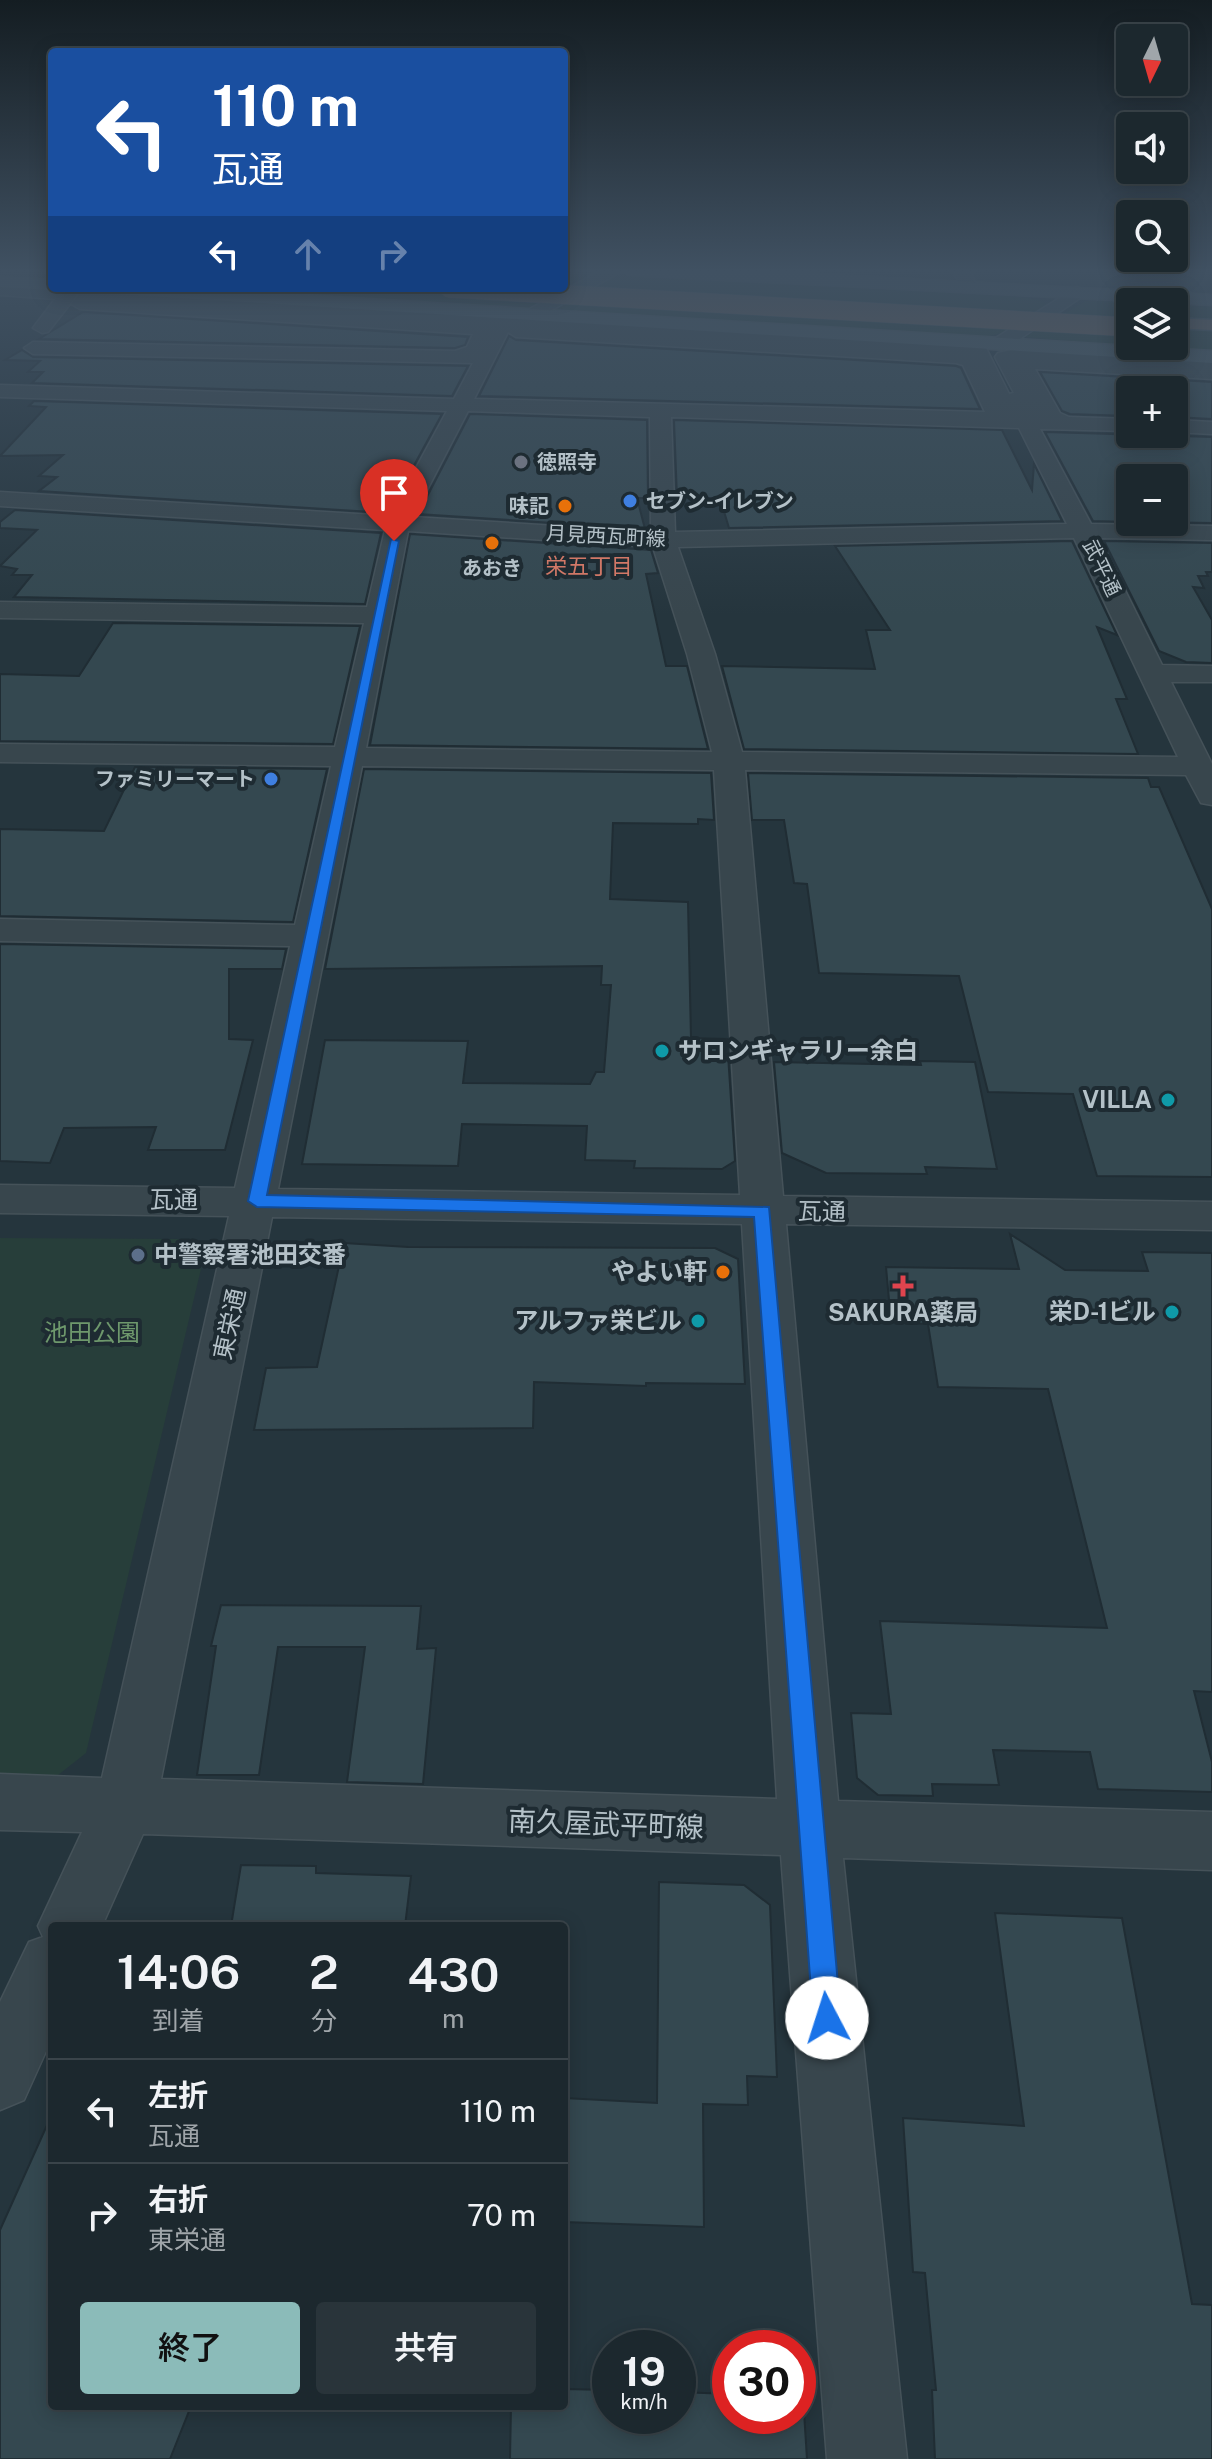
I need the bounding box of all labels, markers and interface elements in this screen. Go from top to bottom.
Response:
north arrow [1116,24,1188,96]
map controls [1116,24,1188,536]
text: 110 m [212,73,359,139]
icon: left [80,80,184,184]
button: sound [1116,112,1188,184]
text: 瓦通 [212,148,284,190]
button: search [1116,200,1188,272]
icon: left [202,232,246,276]
icon: ahead [286,232,330,276]
icon: right [370,232,414,276]
button: layers [1116,288,1188,360]
button: + [1116,376,1188,448]
place label: 徳照寺 [537,450,597,474]
marker: 徳照寺 [512,453,530,471]
pin [360,459,428,541]
button: − [1116,464,1188,536]
icon: arrive [372,471,416,515]
place label: セブン-イレブン [646,489,794,513]
marker: セブン-イレブン [621,492,639,510]
place label: 味記 [509,494,549,518]
marker: 味記 [556,497,574,515]
street label: 月見西瓦町線 [545,521,667,551]
marker: あおき [483,534,501,552]
street label: 武平通 [1078,536,1126,600]
district label: 栄五丁目 [545,553,633,579]
place label: あおき [462,556,522,580]
place label: ファミリーマート [95,767,255,791]
marker: ファミリーマート [262,770,280,788]
place label: サロンギャラリー余白 [678,1036,918,1064]
marker: サロンギャラリー余白 [653,1042,671,1060]
place label: VILLA [1082,1085,1152,1113]
marker: VILLA [1159,1091,1177,1109]
street label: 瓦通 [150,1185,198,1213]
street label: 瓦通 [798,1197,846,1225]
place label: 中警察署池田交番 [154,1240,346,1268]
marker: 中警察署池田交番 [129,1246,147,1264]
place label: やよい軒 [611,1257,707,1285]
marker: やよい軒 [714,1263,732,1281]
marker: SAKURA薬局 [894,1277,912,1295]
street label: 東栄通 [208,1286,250,1362]
place label: 栄D-1ビル [1049,1297,1156,1325]
place label: SAKURA薬局 [828,1298,978,1326]
marker: 栄D-1ビル [1163,1303,1181,1321]
place label: アルファ栄ビル [514,1306,682,1334]
marker: アルファ栄ビル [689,1312,707,1330]
park label: 池田公園 [44,1318,140,1346]
street label: 南久屋武平町線 [507,1804,705,1843]
text: 14:06 [117,1943,240,2000]
text: 2 [309,1943,339,2000]
text: 430 [407,1946,499,2003]
position arrow [785,1976,869,2060]
text: m [442,2003,465,2034]
text: 到着 [153,2005,205,2036]
text: 分 [311,2005,337,2036]
text: 左折 [148,2077,208,2113]
icon: left [80,2089,124,2133]
text: 110 m [460,2093,536,2129]
text: 瓦通 [148,2120,200,2151]
text: 右折 [148,2181,208,2217]
icon: right [80,2193,124,2237]
text: 70 m [467,2197,536,2233]
text: 東栄通 [148,2224,226,2255]
button: 終了 [80,2302,300,2394]
button: 共有 [316,2302,536,2394]
speed limit sign: 30 [712,2330,816,2434]
text: 19 [622,2348,666,2395]
text: km/h [620,2390,668,2414]

